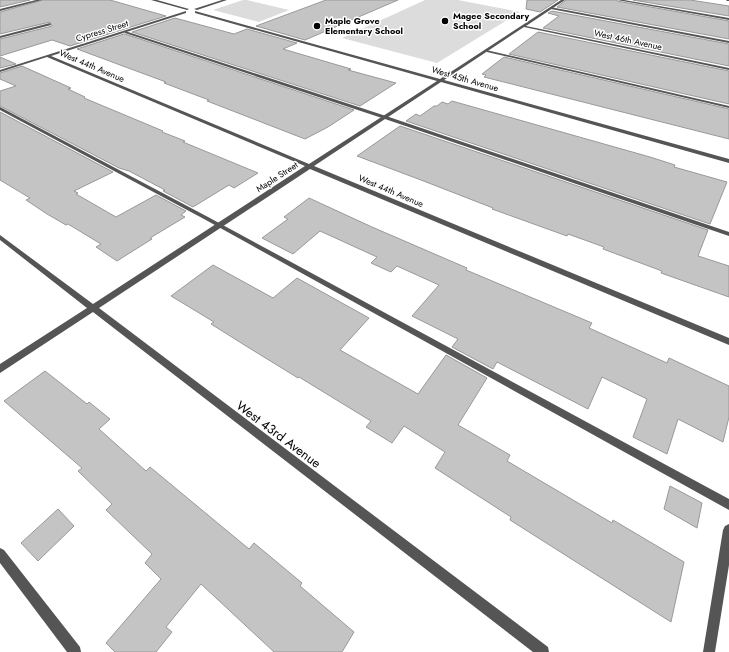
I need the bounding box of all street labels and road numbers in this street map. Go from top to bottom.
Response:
street label: Cypress Street [74,16,131,45]
street label: West 46th Avenue [593,26,664,53]
street label: West 44th Avenue [58,46,127,85]
street label: West 45th Avenue [430,63,501,94]
street label: Maple Street [253,158,301,195]
street label: West 44th Avenue [357,171,426,210]
street label: West 43rd Avenue [232,396,325,473]

